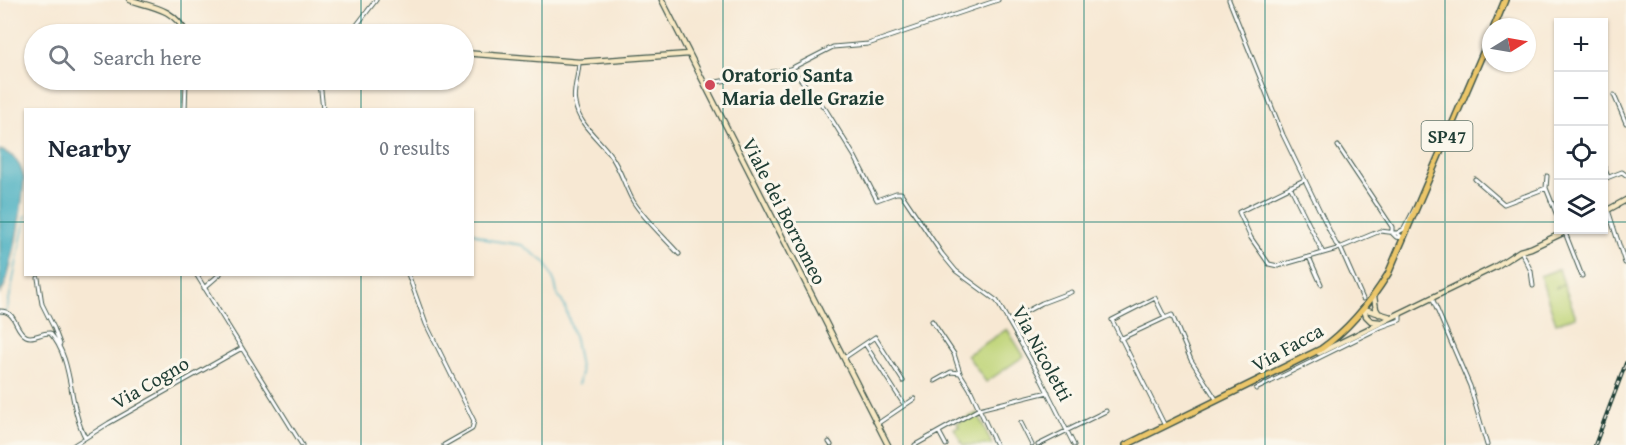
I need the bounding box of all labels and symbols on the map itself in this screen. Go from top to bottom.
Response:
north arrow [1482,18,1536,72]
place label: Oratorio Santa Maria delle Grazie [722,60,885,112]
marker: Oratorio Santa Maria delle Grazie [703,78,717,92]
road number: SP47 [1422,121,1472,151]
street label: Viale dei Borromeo [735,132,835,290]
street label: Via Nicoletti [1006,300,1081,407]
street label: Via Facca [1246,315,1329,379]
street label: Via Cogno [106,348,194,416]

